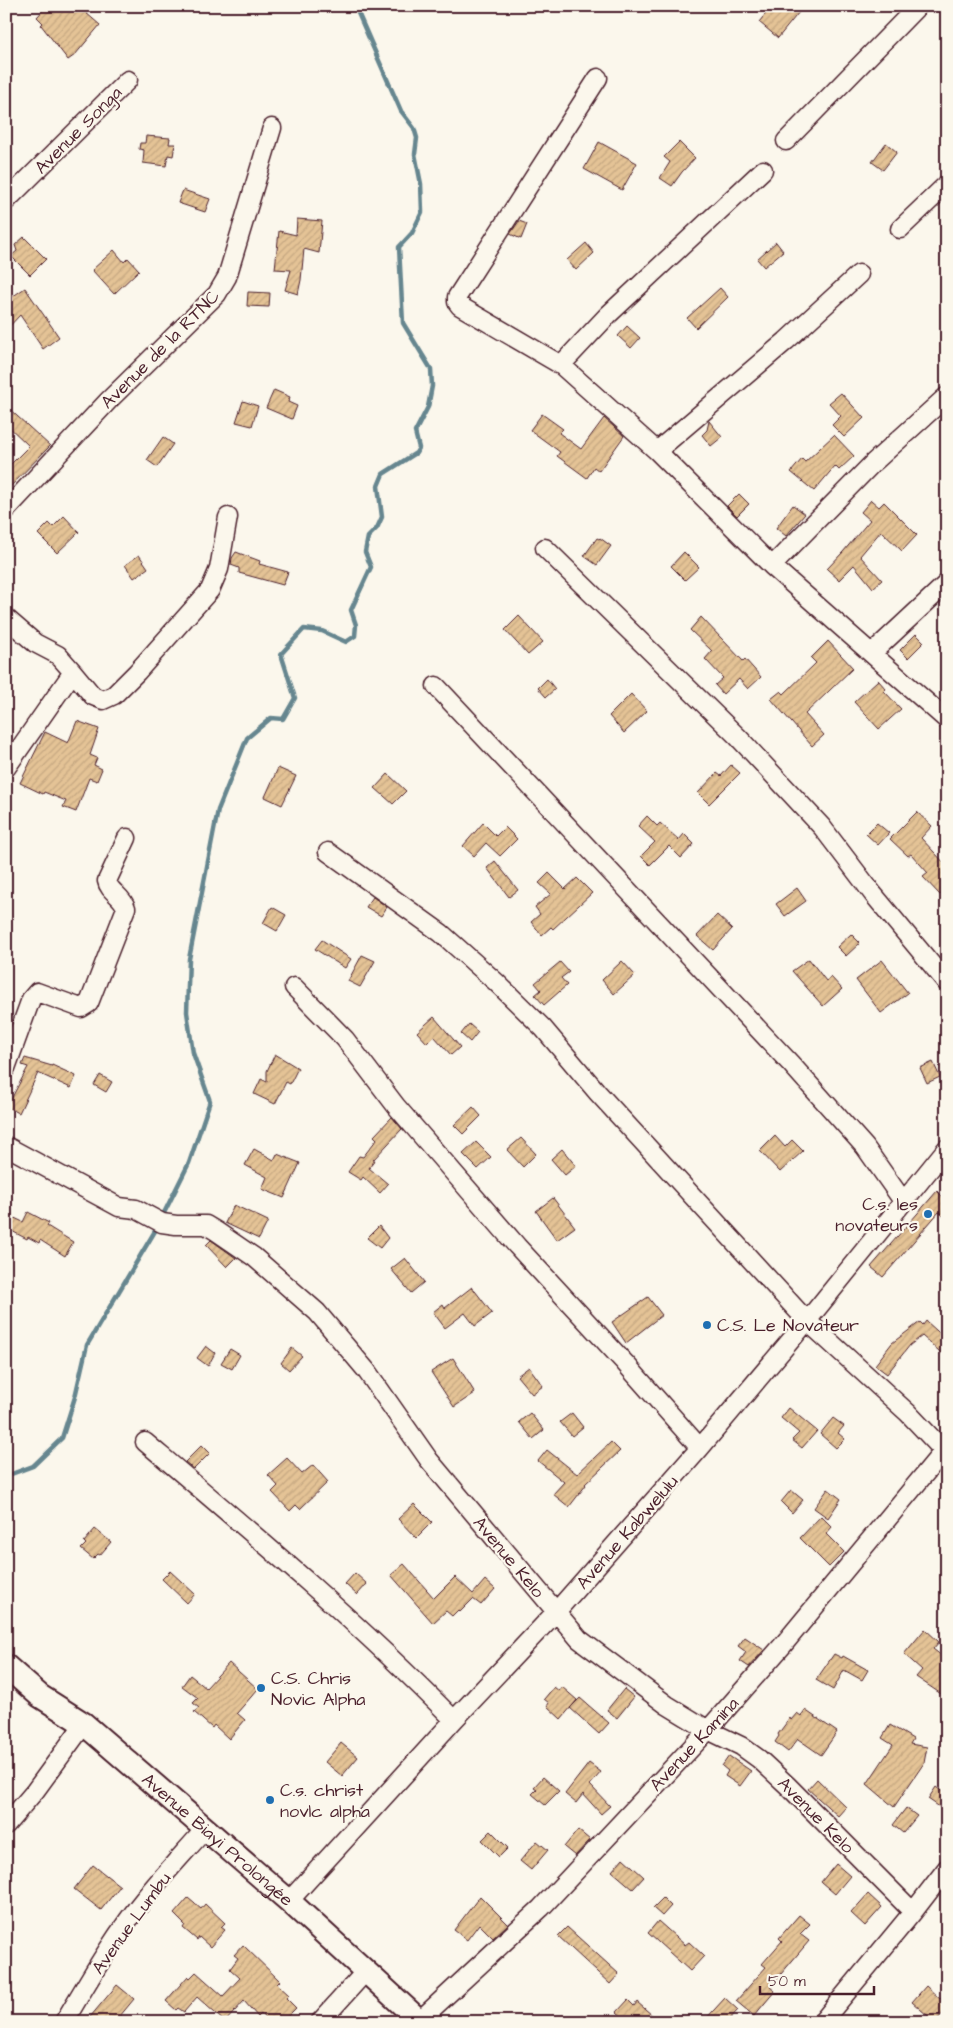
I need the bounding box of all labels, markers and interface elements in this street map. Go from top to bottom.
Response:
street label: Avenue Songa [29,81,128,180]
street label: Avenue de la RTNC [95,284,226,414]
place label: C.s. les novateurs [835,1192,918,1238]
marker: C.s. les novateurs [922,1208,934,1220]
place label: C.S. Le Novateur [717,1313,859,1338]
marker: C.S. Le Novateur [701,1319,713,1331]
street label: Avenue Kabwelulu [571,1470,684,1595]
street label: Avenue Kelo [467,1511,550,1603]
place label: C.S. Chris Novic Alpha [271,1666,366,1712]
marker: C.S. Chris Novic Alpha [255,1682,267,1694]
street label: Avenue Kamina [644,1692,745,1797]
street label: Avenue Biayi Prolongée [136,1767,299,1912]
street label: Avenue Kelo [772,1771,860,1859]
place label: C.s. christ novlc alpha [280,1778,370,1824]
marker: C.s. christ novlc alpha [264,1794,276,1806]
street label: Avenue Lumbu [86,1867,177,1979]
scale bar [760,1963,874,1995]
text: 50 m [768,1971,806,1992]

